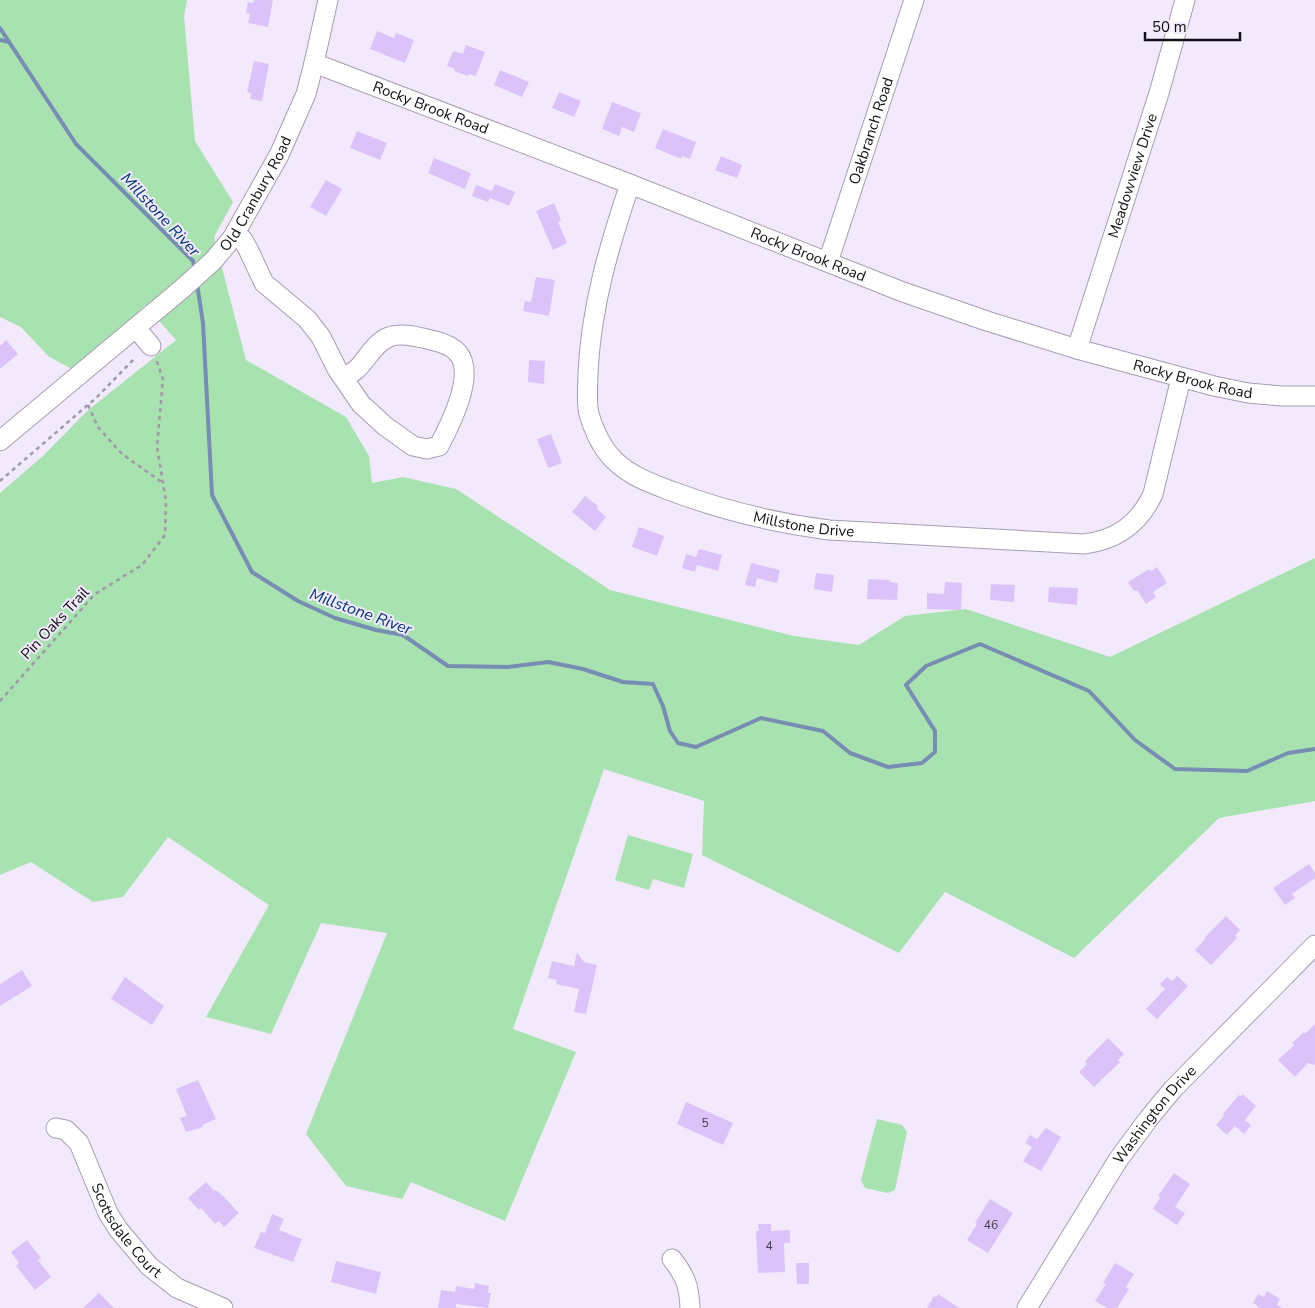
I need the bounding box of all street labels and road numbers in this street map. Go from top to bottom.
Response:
street label: Oakbranch Road [844,75,898,187]
street label: Rocky Brook Road [370,76,491,139]
street label: Meadowview Drive [1103,111,1162,241]
street label: Old Cranbury Road [215,133,296,256]
street label: Rocky Brook Road [748,223,869,286]
street label: Rocky Brook Road [1131,355,1253,403]
street label: Millstone Drive [751,507,855,541]
street label: Pin Oaks Trail [16,582,94,664]
street label: Washington Drive [1108,1061,1201,1168]
street label: Scottsdale Court [87,1180,166,1283]

